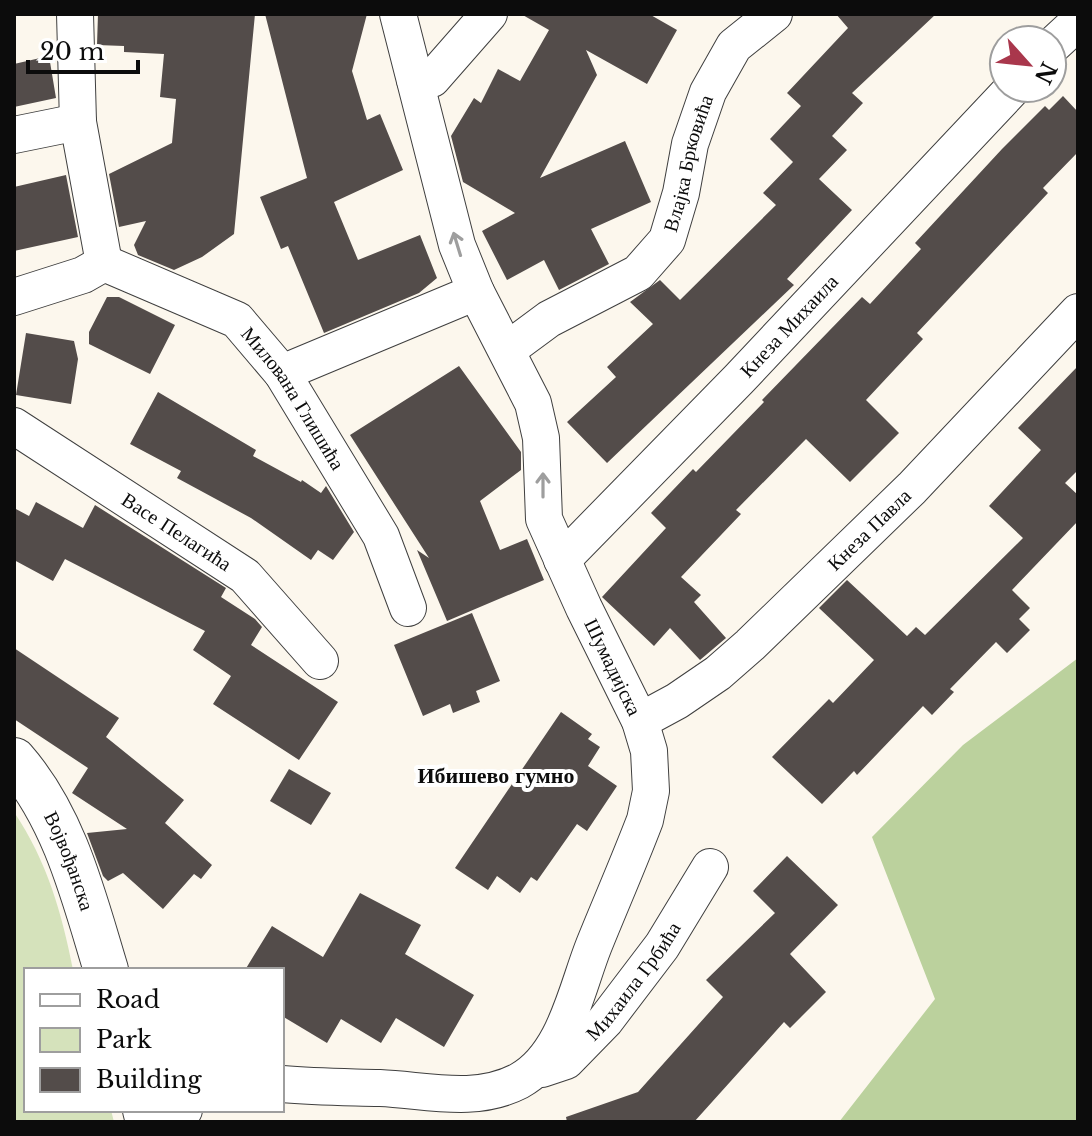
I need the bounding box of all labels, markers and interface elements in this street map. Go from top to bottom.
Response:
scale bar [28,24,138,74]
north arrow [988,24,1068,104]
text: 20 m [40,37,105,66]
text: N [1029,58,1062,88]
street label: Влајка Брковића [658,91,718,235]
one-way arrow [449,232,463,257]
street label: Кнеза Михаила [735,269,843,382]
street label: Милована Глишића [236,322,350,474]
one-way arrow [535,472,551,499]
street label: Кнеза Павла [822,484,916,576]
street label: Васе Пелагића [117,487,236,576]
street label: Шумадијска [579,615,647,720]
district label: Ибишево гумно [417,762,575,789]
street label: Војвођанска [39,807,99,914]
street label: Михаила Грбића [581,918,686,1045]
legend [24,968,284,1112]
text: Road [96,985,160,1014]
text: Park [96,1025,152,1054]
text: Building [96,1065,202,1094]

